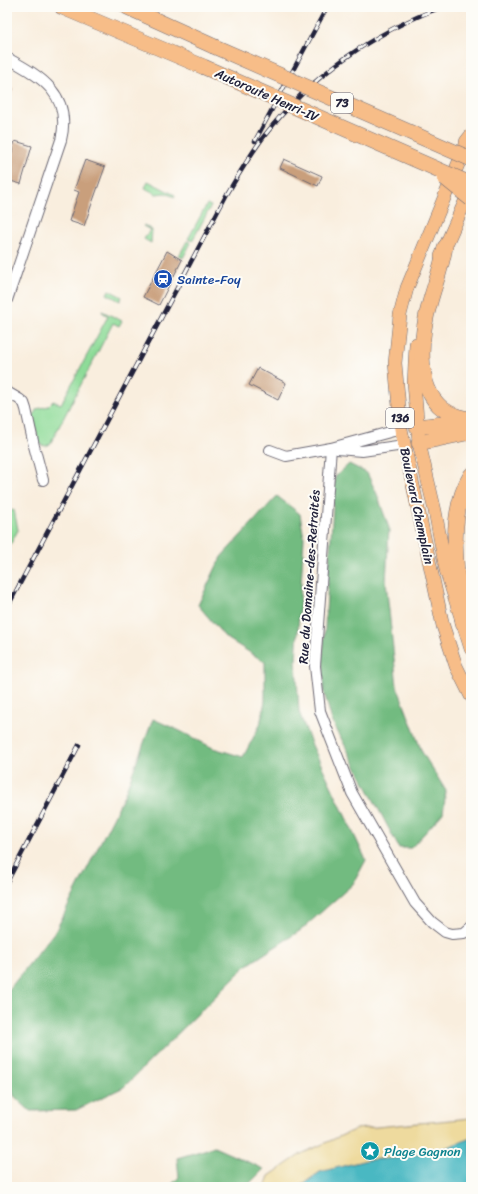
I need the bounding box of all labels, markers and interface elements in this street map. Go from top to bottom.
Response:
street label: Autoroute Henri-IV [210,61,323,128]
road number: 73 [331,93,353,113]
station icon: Sainte-Foy [152,268,174,290]
place label: Sainte-Foy [177,268,241,291]
road number: 136 [386,408,414,428]
street label: Boulevard Champlain [393,445,441,567]
street label: Rue du Domaine-des-Retraités [291,489,327,665]
place icon: Plage Gagnon [359,1140,381,1162]
place label: Plage Gagnon [384,1140,461,1163]

